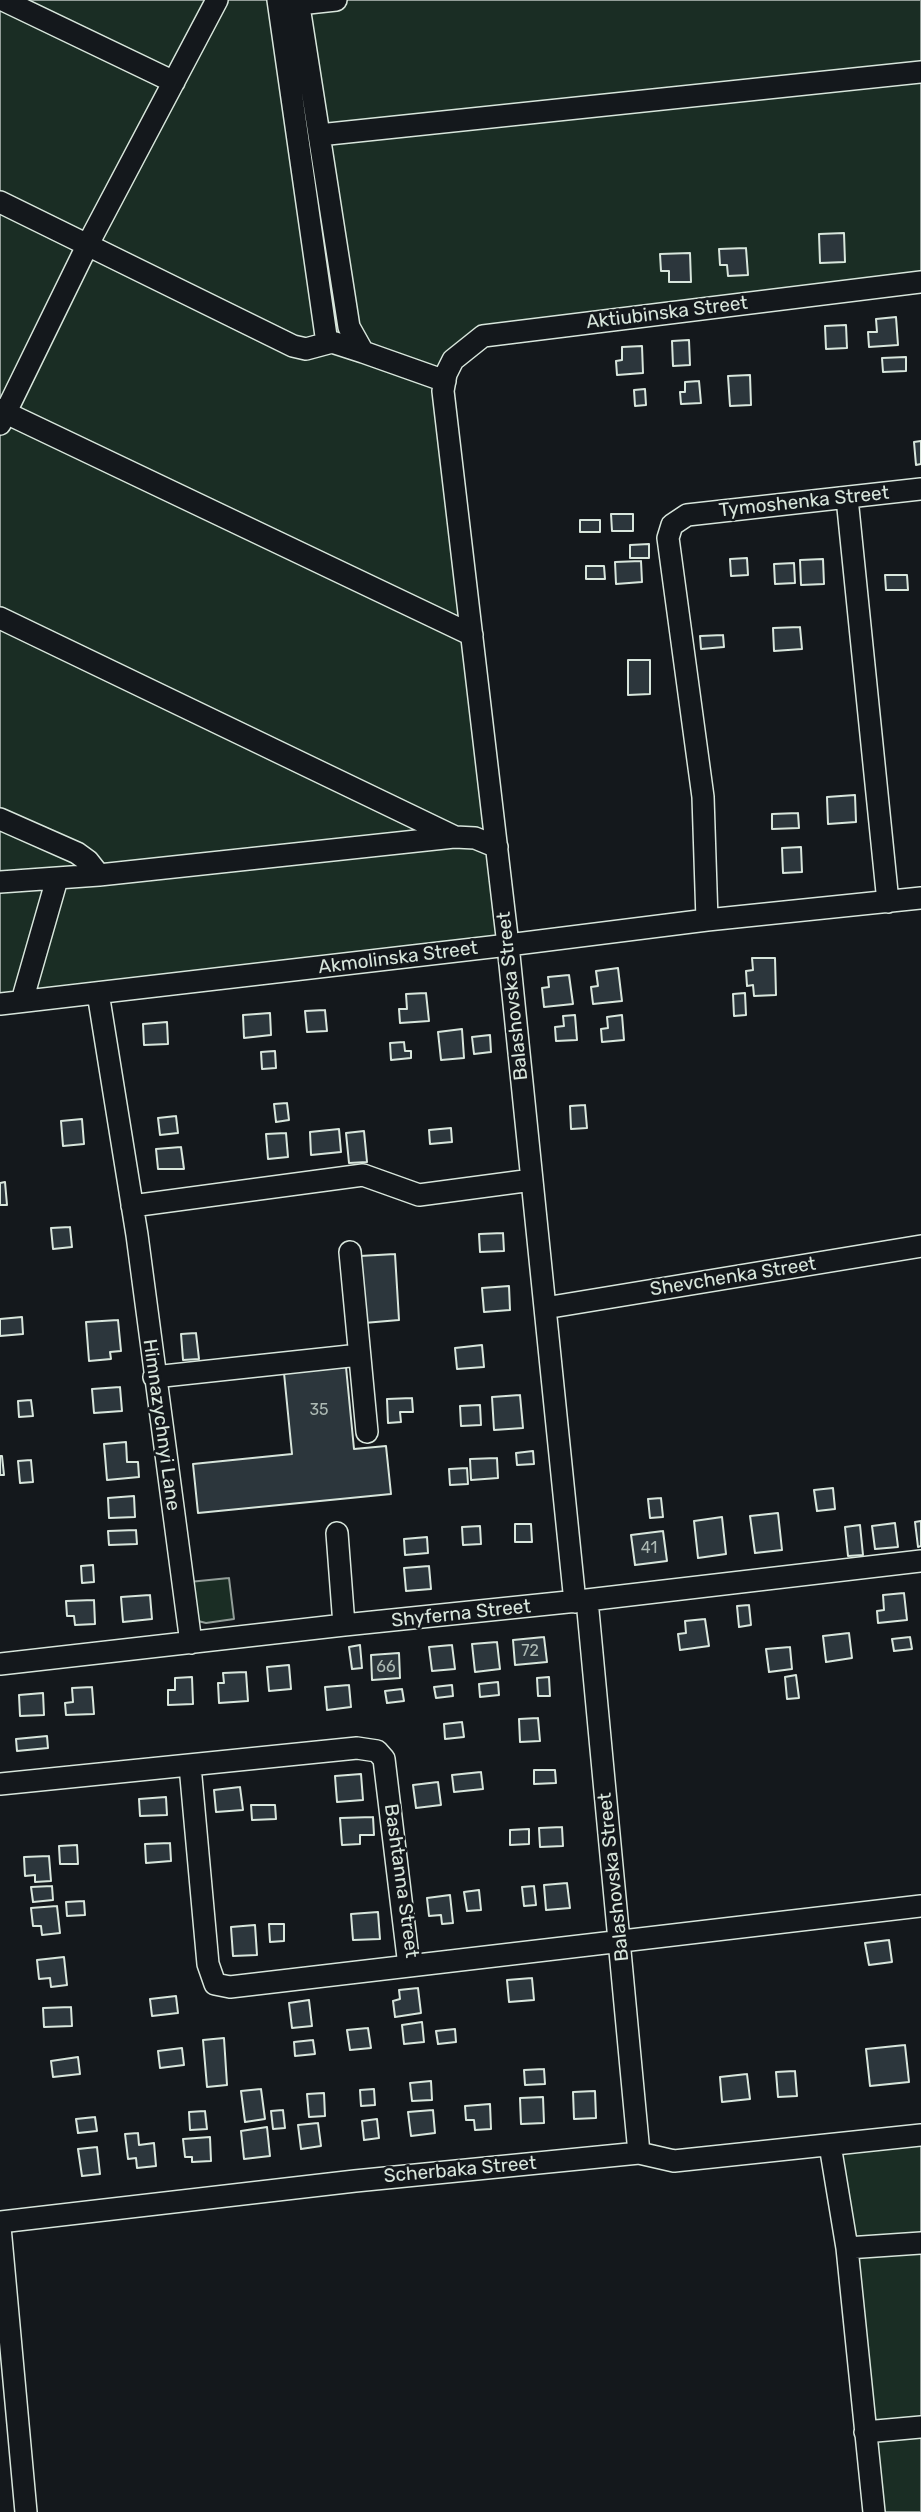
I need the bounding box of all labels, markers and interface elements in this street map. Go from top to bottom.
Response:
street label: Aktiubinska Street [585,292,749,334]
street label: Tymoshenka Street [718,482,890,522]
street label: Balashovska Street [493,910,533,1082]
street label: Akmolinska Street [317,937,479,979]
street label: Shevchenka Street [648,1253,818,1301]
street label: Himnazychnyi Lane [138,1338,184,1512]
house number: 35 [309,1400,329,1420]
house number: 41 [641,1538,657,1558]
street label: Shyferna Street [390,1595,532,1633]
house number: 72 [521,1641,539,1661]
house number: 66 [376,1657,396,1677]
street label: Balashovska Street [594,1791,634,1963]
street label: Bashtanna Street [379,1803,423,1959]
street label: Scherbaka Street [383,2152,537,2188]

